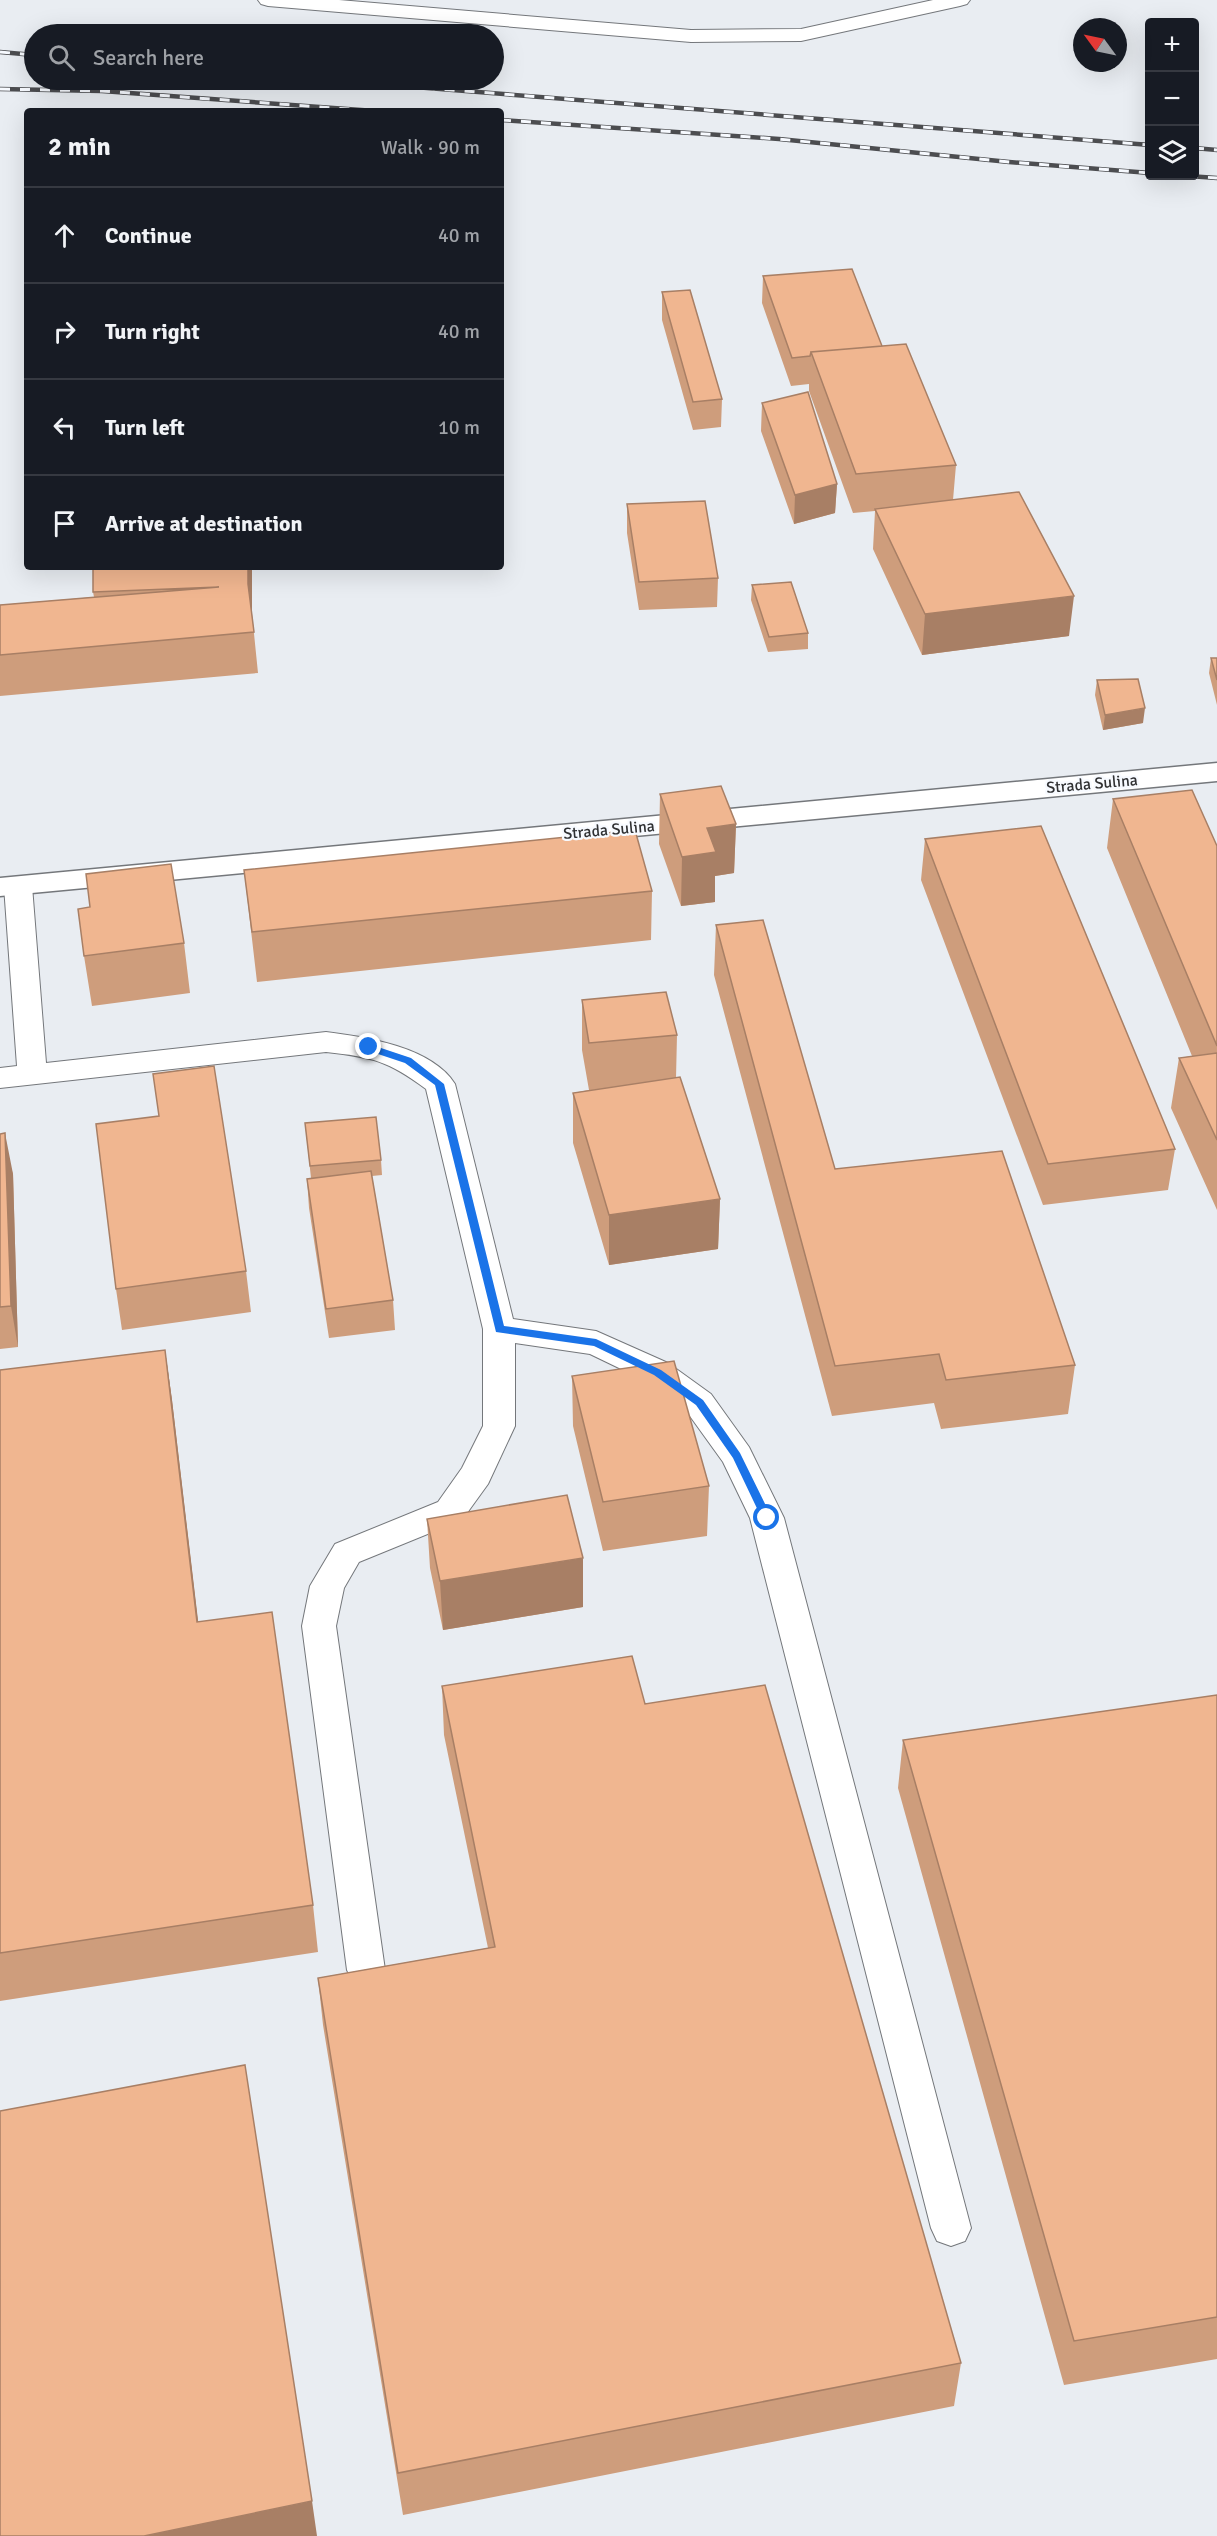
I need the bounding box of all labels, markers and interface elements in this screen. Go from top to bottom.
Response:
north arrow [1073,18,1127,72]
map controls [1145,18,1199,180]
button: + [1145,18,1199,72]
search box [24,24,504,90]
icon: search [45,41,78,74]
text: Search here [93,44,204,71]
button: − [1145,72,1199,126]
button: layers [1145,126,1199,180]
text: 2 min [48,131,111,163]
text: Walk · 90 m [381,135,480,160]
icon: ahead [48,219,81,252]
text: Continue [105,222,192,249]
text: 40 m [438,223,480,248]
icon: right [48,315,81,348]
text: Turn right [105,318,200,345]
text: 40 m [438,319,480,344]
icon: left [48,411,81,444]
text: Turn left [105,414,185,441]
text: 10 m [438,415,480,440]
icon: arrive [48,507,81,540]
text: Arrive at destination [105,510,302,537]
street label: Strada Sulina [1045,770,1139,798]
street label: Strada Sulina [562,816,656,844]
route end [355,1033,381,1059]
route start [753,1504,779,1530]

